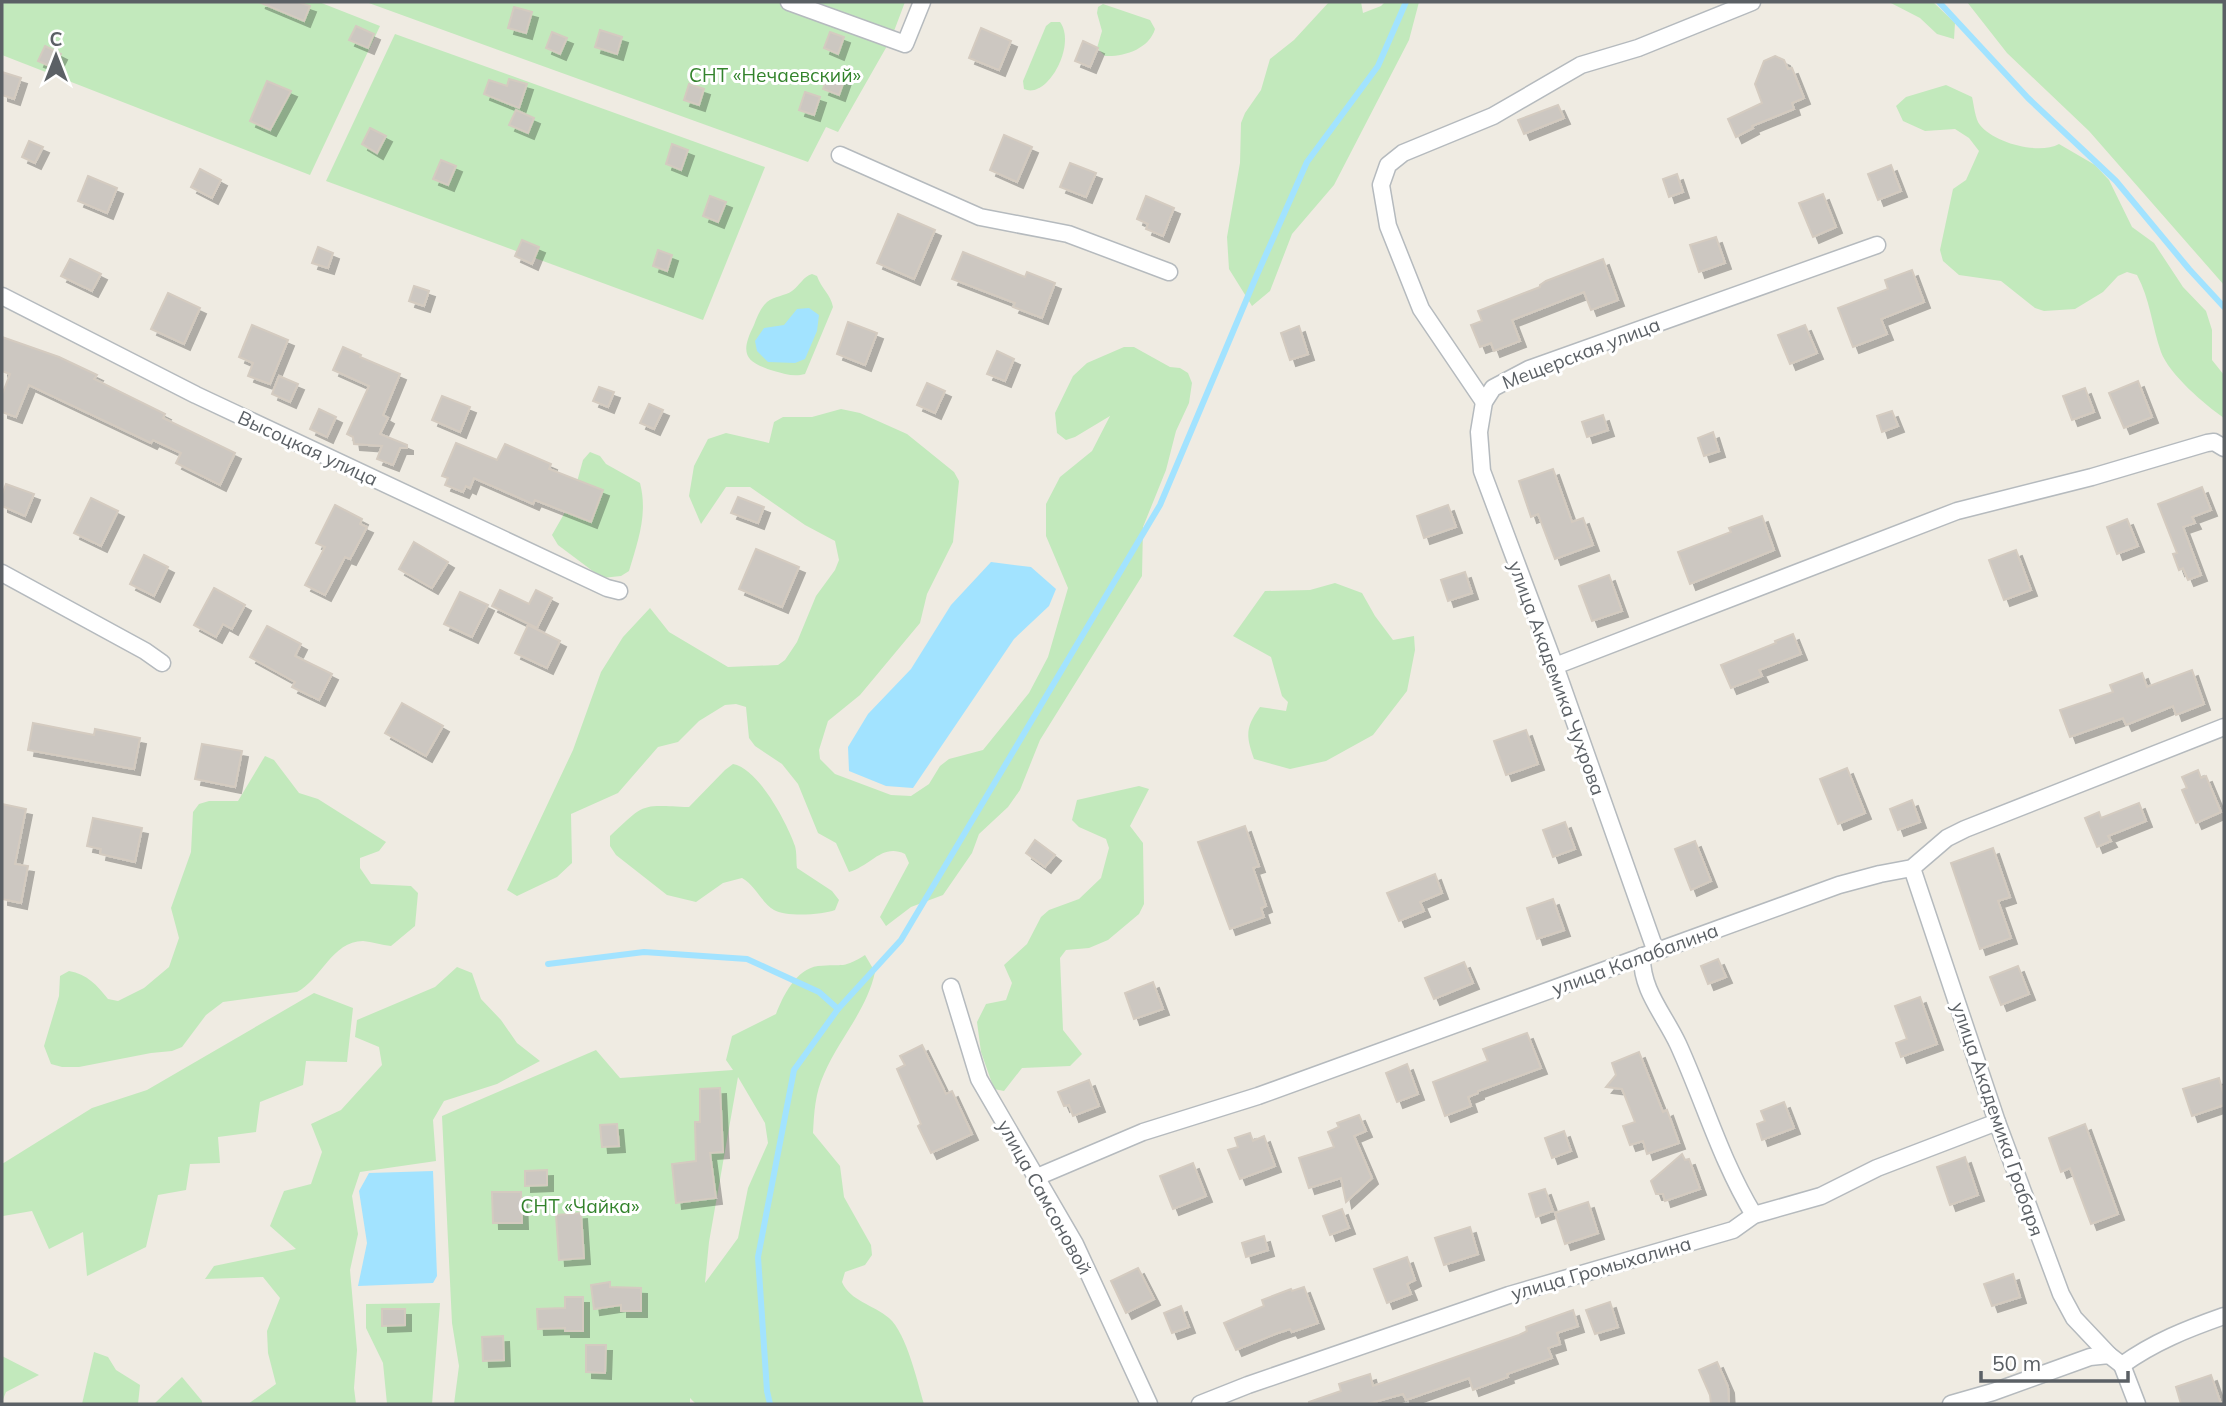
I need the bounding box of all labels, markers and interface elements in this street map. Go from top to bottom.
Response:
north arrow [21,21,91,91]
text: С [49,27,63,51]
park label: СНТ «Нечаевский» [689,63,861,87]
street label: Мещерская улица [1499,312,1663,394]
street label: Высоцкая улица [234,405,382,491]
street label: улица Академика Чухрова [1503,558,1611,798]
street label: улица Калабалина [1549,918,1721,1000]
street label: улица Академика Грабаря [1947,999,2049,1239]
street label: улица Самсоновой [992,1115,1098,1279]
park label: СНТ «Чайка» [521,1194,639,1218]
street label: улица Громыхалина [1508,1231,1694,1305]
scale bar [1981,1340,2128,1384]
text: 50 m [1992,1350,2041,1376]

